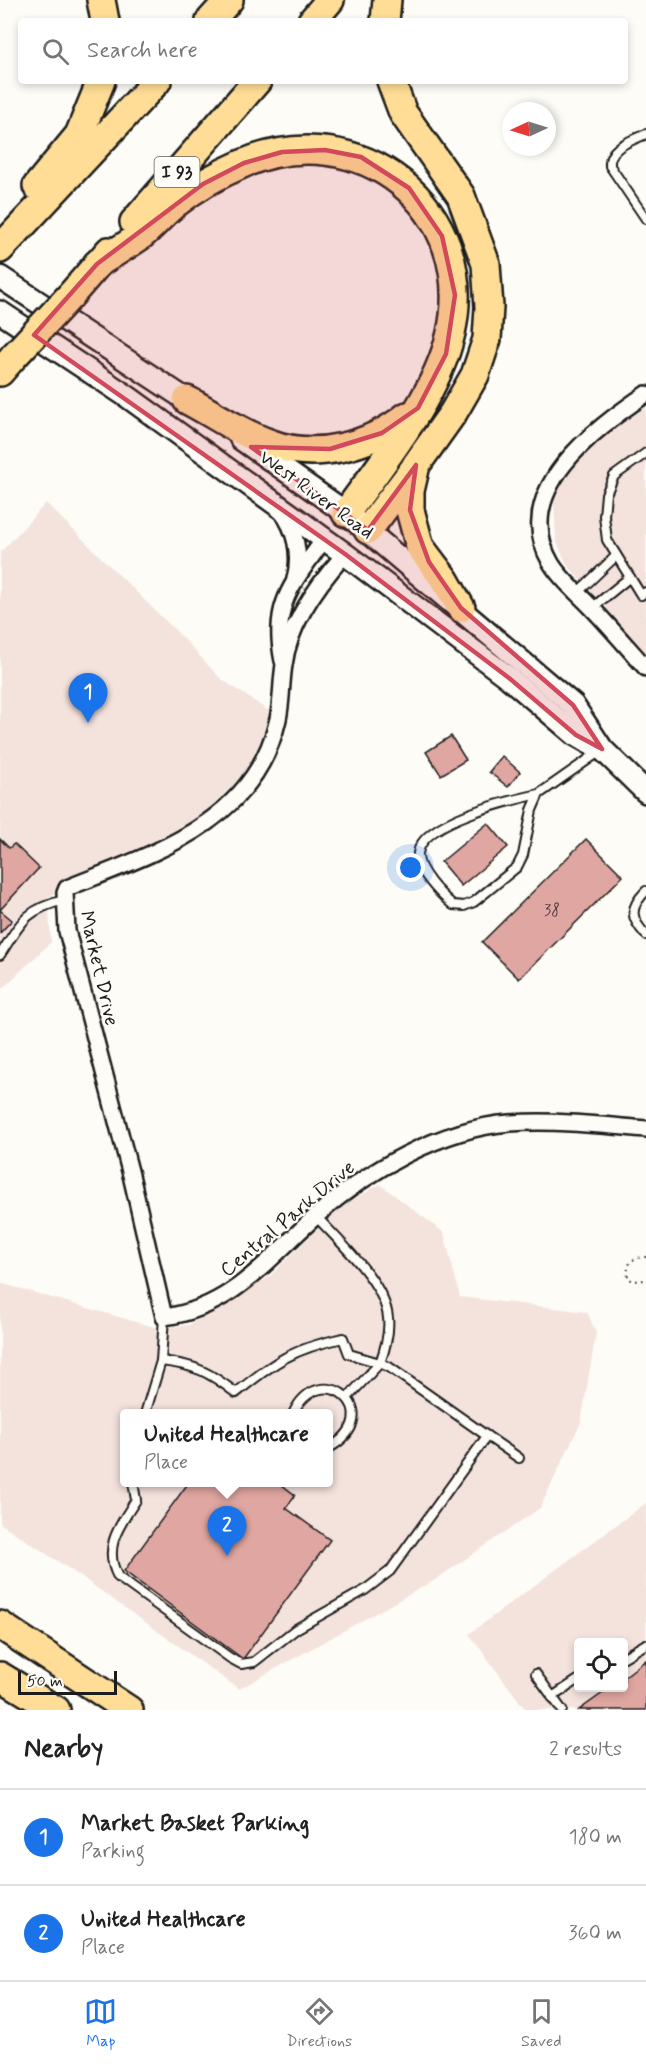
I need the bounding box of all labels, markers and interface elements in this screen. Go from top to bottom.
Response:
search box [18,18,628,84]
icon: search [39,35,72,68]
text: Search here [87,37,198,65]
north arrow [502,102,556,156]
road number: I 93 [154,157,200,187]
street label: West River Road [253,444,379,546]
pin: 1 [68,674,107,723]
your location [396,853,425,882]
house number: 38 [544,900,560,921]
street label: Market Drive [72,908,125,1029]
street label: Central Park Drive [215,1155,361,1284]
popup [120,1409,333,1487]
text: United Healthcare [144,1421,309,1449]
text: Place [144,1449,188,1476]
pin: 2 [208,1506,246,1556]
map controls [574,1638,628,1692]
button: locate [574,1638,628,1692]
scale bar [18,1668,117,1696]
text: 50 m [27,1671,63,1692]
text: Nearby [24,1732,103,1766]
text: 2 results [549,1736,622,1763]
text: Market Basket Parking [81,1810,309,1838]
text: 1 [39,1824,48,1851]
text: 180 m [569,1824,622,1851]
text: Parking [81,1838,145,1865]
text: United Healthcare [81,1906,246,1934]
text: 2 [39,1920,48,1947]
text: 360 m [569,1920,622,1947]
text: Place [81,1934,125,1961]
tab: Map [84,1995,117,2052]
tab: Directions [286,1995,352,2052]
tab: Saved [521,1995,562,2052]

